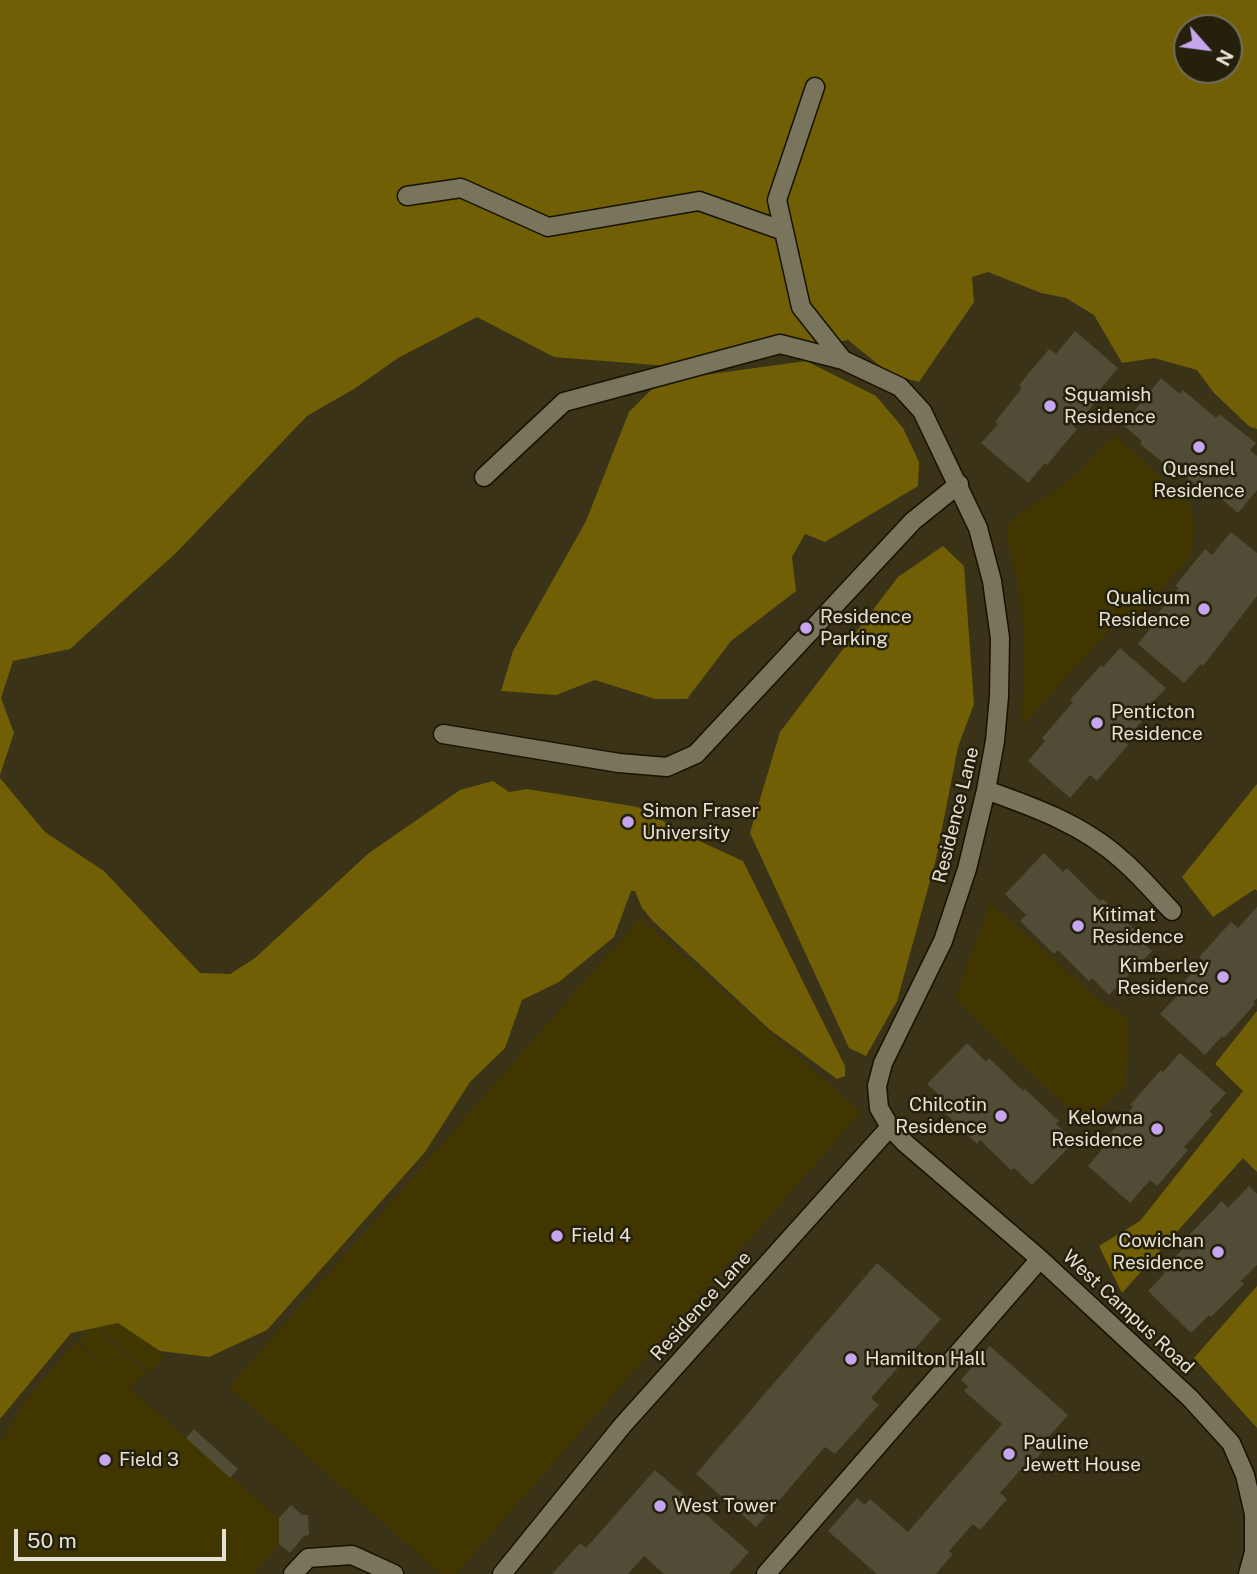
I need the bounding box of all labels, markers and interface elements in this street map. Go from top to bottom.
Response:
north arrow [1173,14,1243,84]
text: N [1212,46,1238,70]
place label: Squamish Residence [1064,384,1156,428]
marker: Squamish Residence [1042,398,1058,414]
marker: Quesnel Residence [1191,439,1207,455]
place label: Quesnel Residence [1153,458,1245,502]
place label: Qualicum Residence [1098,587,1190,631]
marker: Qualicum Residence [1196,601,1212,617]
place label: Residence Parking [820,606,912,650]
marker: Residence Parking [798,620,814,636]
place label: Penticton Residence [1111,701,1203,745]
marker: Penticton Residence [1089,715,1105,731]
street label: Residence Lane [928,745,984,885]
place label: Simon Fraser University [642,800,759,844]
marker: Simon Fraser University [620,814,636,830]
place label: Kitimat Residence [1092,904,1184,948]
marker: Kitimat Residence [1070,918,1086,934]
place label: Kimberley Residence [1117,955,1209,999]
marker: Kimberley Residence [1215,969,1231,985]
place label: Chilcotin Residence [895,1094,987,1138]
place label: Kelowna Residence [1051,1107,1143,1151]
marker: Chilcotin Residence [993,1108,1009,1124]
marker: Kelowna Residence [1149,1121,1165,1137]
place label: Field 4 [571,1225,631,1247]
marker: Field 4 [549,1228,565,1244]
place label: Cowichan Residence [1112,1230,1204,1274]
marker: Cowichan Residence [1210,1244,1226,1260]
street label: West Campus Road [1058,1245,1198,1379]
street label: Residence Lane [646,1247,756,1365]
place label: Hamilton Hall [865,1348,986,1370]
marker: Hamilton Hall [843,1351,859,1367]
place label: Pauline Jewett House [1023,1432,1141,1476]
marker: Pauline Jewett House [1001,1446,1017,1462]
place label: Field 3 [119,1449,179,1471]
marker: Field 3 [97,1452,113,1468]
place label: West Tower [674,1495,777,1517]
marker: West Tower [652,1498,668,1514]
scale bar [18,1514,229,1558]
text: 50 m [27,1528,77,1553]

